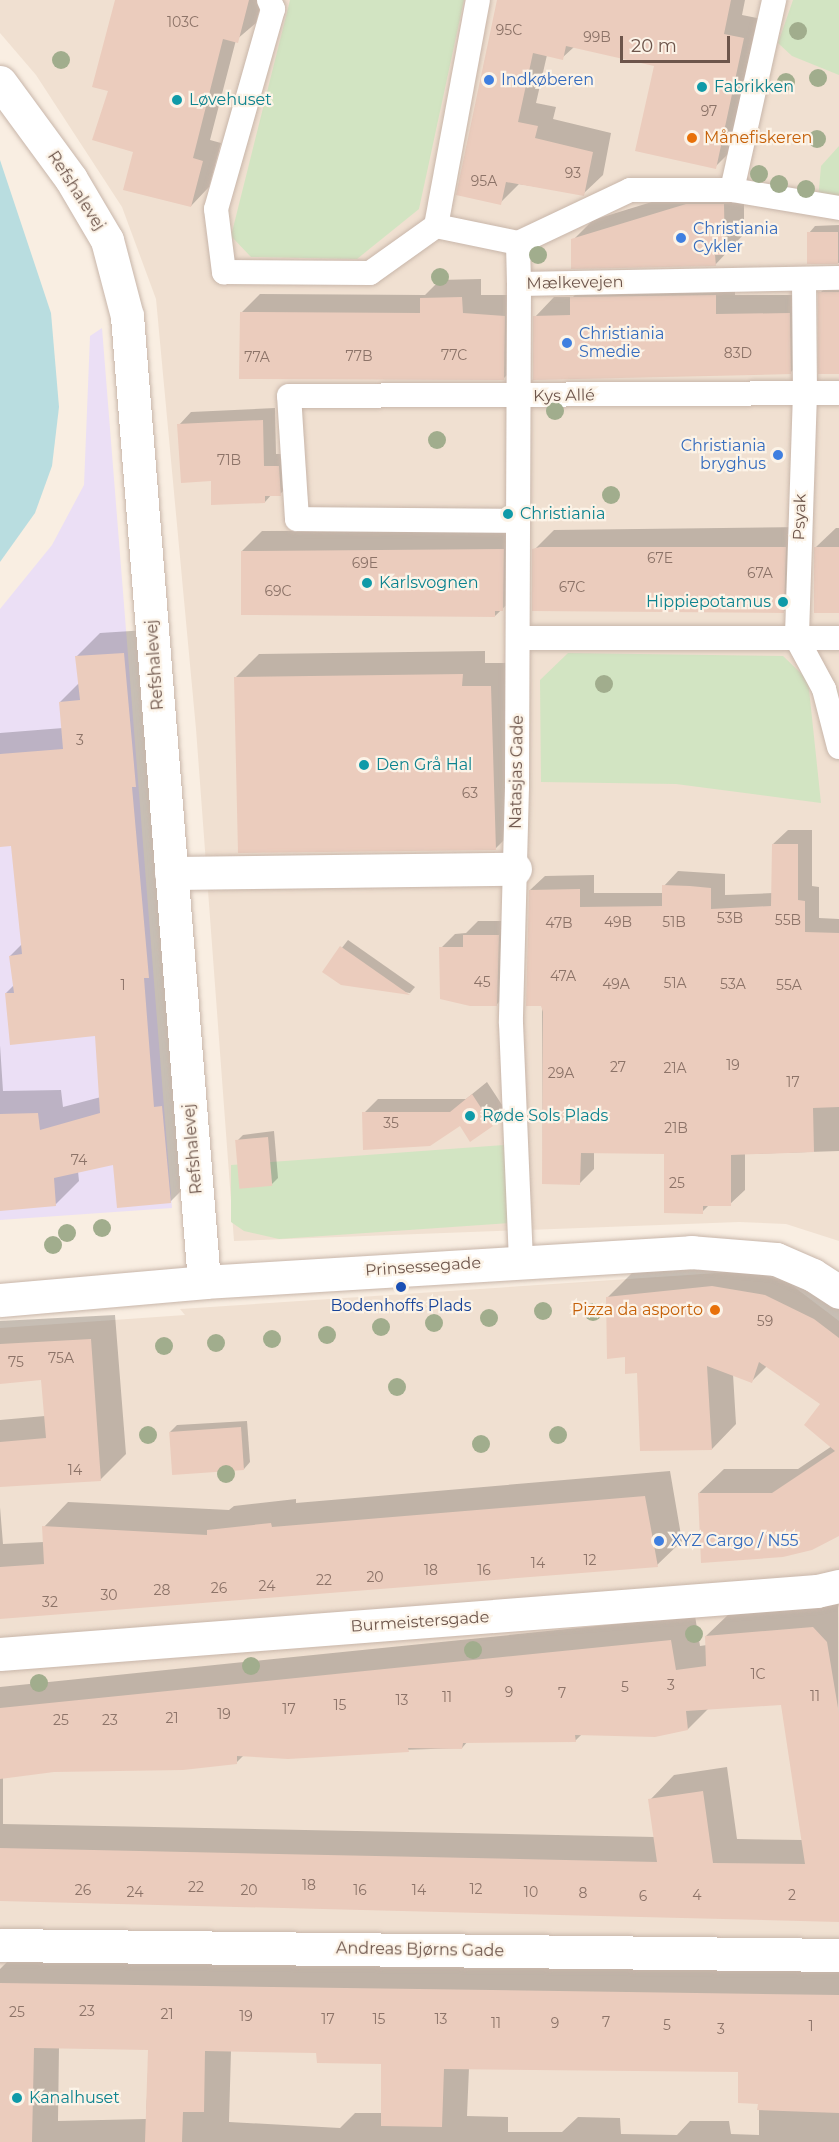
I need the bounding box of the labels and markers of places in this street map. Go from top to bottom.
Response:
place label: Indkøberen [501,70,594,90]
marker: Indkøberen [482,73,496,87]
place label: Fabrikken [714,77,794,97]
marker: Fabrikken [695,80,709,94]
place label: Løvehuset [189,90,272,110]
marker: Løvehuset [170,93,184,107]
place label: Månefiskeren [704,128,812,148]
marker: Månefiskeren [685,131,699,145]
place label: Christiania Cykler [693,219,778,257]
marker: Christiania Cykler [674,231,688,245]
place label: Christiania Smedie [579,324,664,362]
marker: Christiania Smedie [560,336,574,350]
place label: Christiania bryghus [681,436,766,474]
marker: Christiania bryghus [771,448,785,462]
place label: Christiania [520,504,605,524]
marker: Christiania [501,507,515,521]
place label: Karlsvognen [379,573,479,593]
marker: Karlsvognen [360,576,374,590]
place label: Hippiepotamus [646,592,771,612]
marker: Hippiepotamus [776,595,790,609]
place label: Den Grå Hal [376,755,472,775]
marker: Den Grå Hal [357,758,371,772]
place label: Røde Sols Plads [482,1106,608,1126]
marker: Røde Sols Plads [463,1109,477,1123]
marker: Bodenhoffs Plads [394,1280,408,1294]
place label: Bodenhoffs Plads [330,1296,472,1316]
place label: Pizza da asporto [572,1300,703,1320]
marker: Pizza da asporto [708,1303,722,1317]
place label: XYZ Cargo / N55 [671,1531,798,1551]
marker: XYZ Cargo / N55 [652,1534,666,1548]
place label: Kanalhuset [29,2088,120,2108]
marker: Kanalhuset [10,2091,24,2105]

